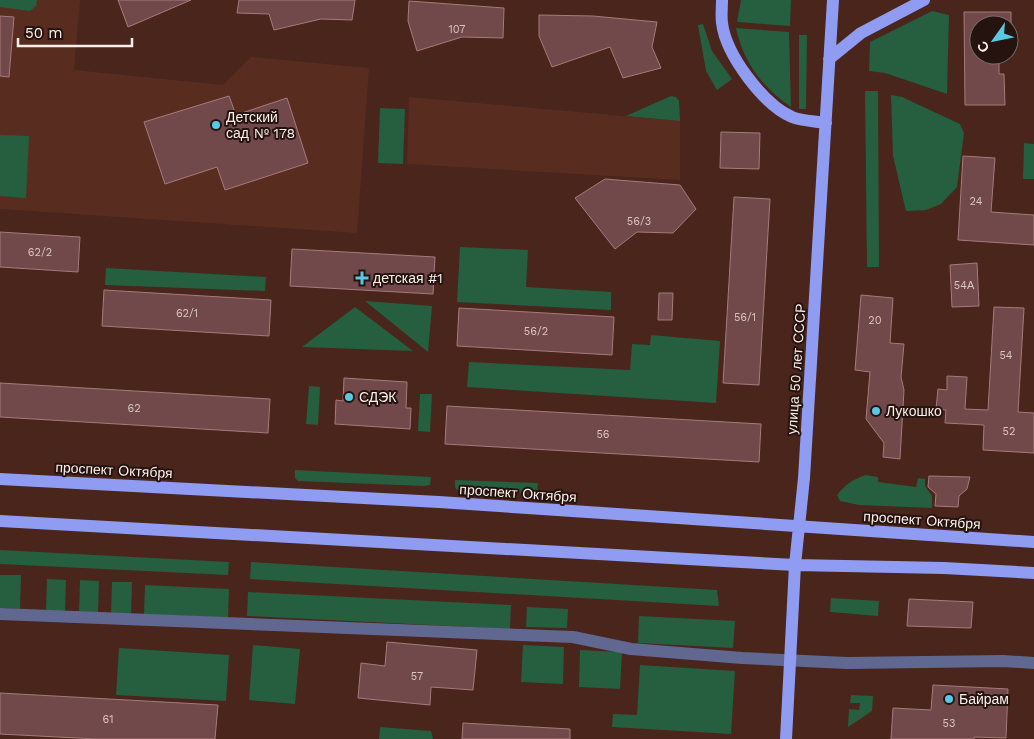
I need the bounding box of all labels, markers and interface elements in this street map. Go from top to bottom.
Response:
scale bar [18,15,131,47]
north arrow [969,15,1019,65]
house number: 107 [448,23,466,36]
text: 50 m [25,24,62,42]
text: С [974,38,993,56]
place label: Детский сад № 178 [226,109,295,141]
marker: Детский сад № 178 [210,119,222,131]
house number: 24 [970,195,983,208]
house number: 56/3 [627,215,651,228]
house number: 62/2 [28,246,52,259]
place label: детская #1 [373,270,443,286]
marker: детская #1 [355,271,369,285]
house number: 54А [954,279,975,292]
street label: улица 50 лет СССР [783,303,809,435]
house number: 62/1 [176,307,198,320]
house number: 56/1 [734,311,756,324]
house number: 20 [868,314,882,327]
house number: 56/2 [524,325,548,338]
house number: 54 [999,349,1013,362]
place label: СДЭК [359,389,397,405]
marker: СДЭК [343,391,355,403]
house number: 62 [127,402,141,415]
place label: Лукошко [886,403,942,419]
marker: Лукошко [870,405,882,417]
house number: 52 [1003,425,1015,438]
house number: 56 [596,428,610,441]
street label: проспект Октября [55,459,173,481]
street label: проспект Октября [459,481,577,505]
street label: проспект Октября [863,508,981,532]
house number: 57 [411,670,423,683]
place label: Байрам [959,691,1009,707]
marker: Байрам [943,693,955,705]
house number: 61 [103,713,113,726]
house number: 53 [943,717,955,730]

